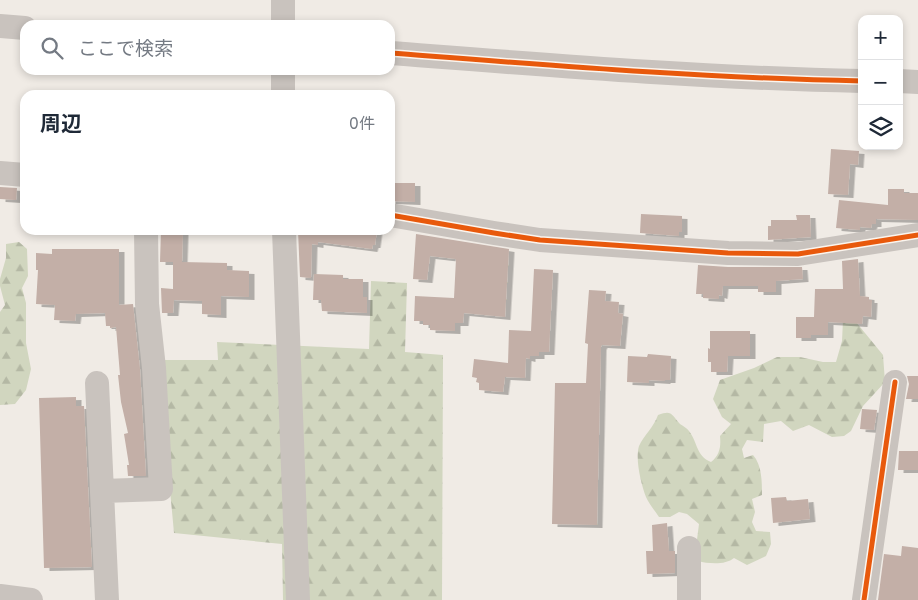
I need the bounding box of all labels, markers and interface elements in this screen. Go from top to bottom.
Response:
map controls [858,15,903,150]
button: + [858,15,903,60]
search box [20,20,395,75]
icon: search [38,34,66,62]
text: ここで検索 [78,38,173,62]
button: − [858,60,903,105]
button: layers [858,105,903,150]
text: 周辺 [40,112,82,139]
text: 0件 [349,115,375,135]

